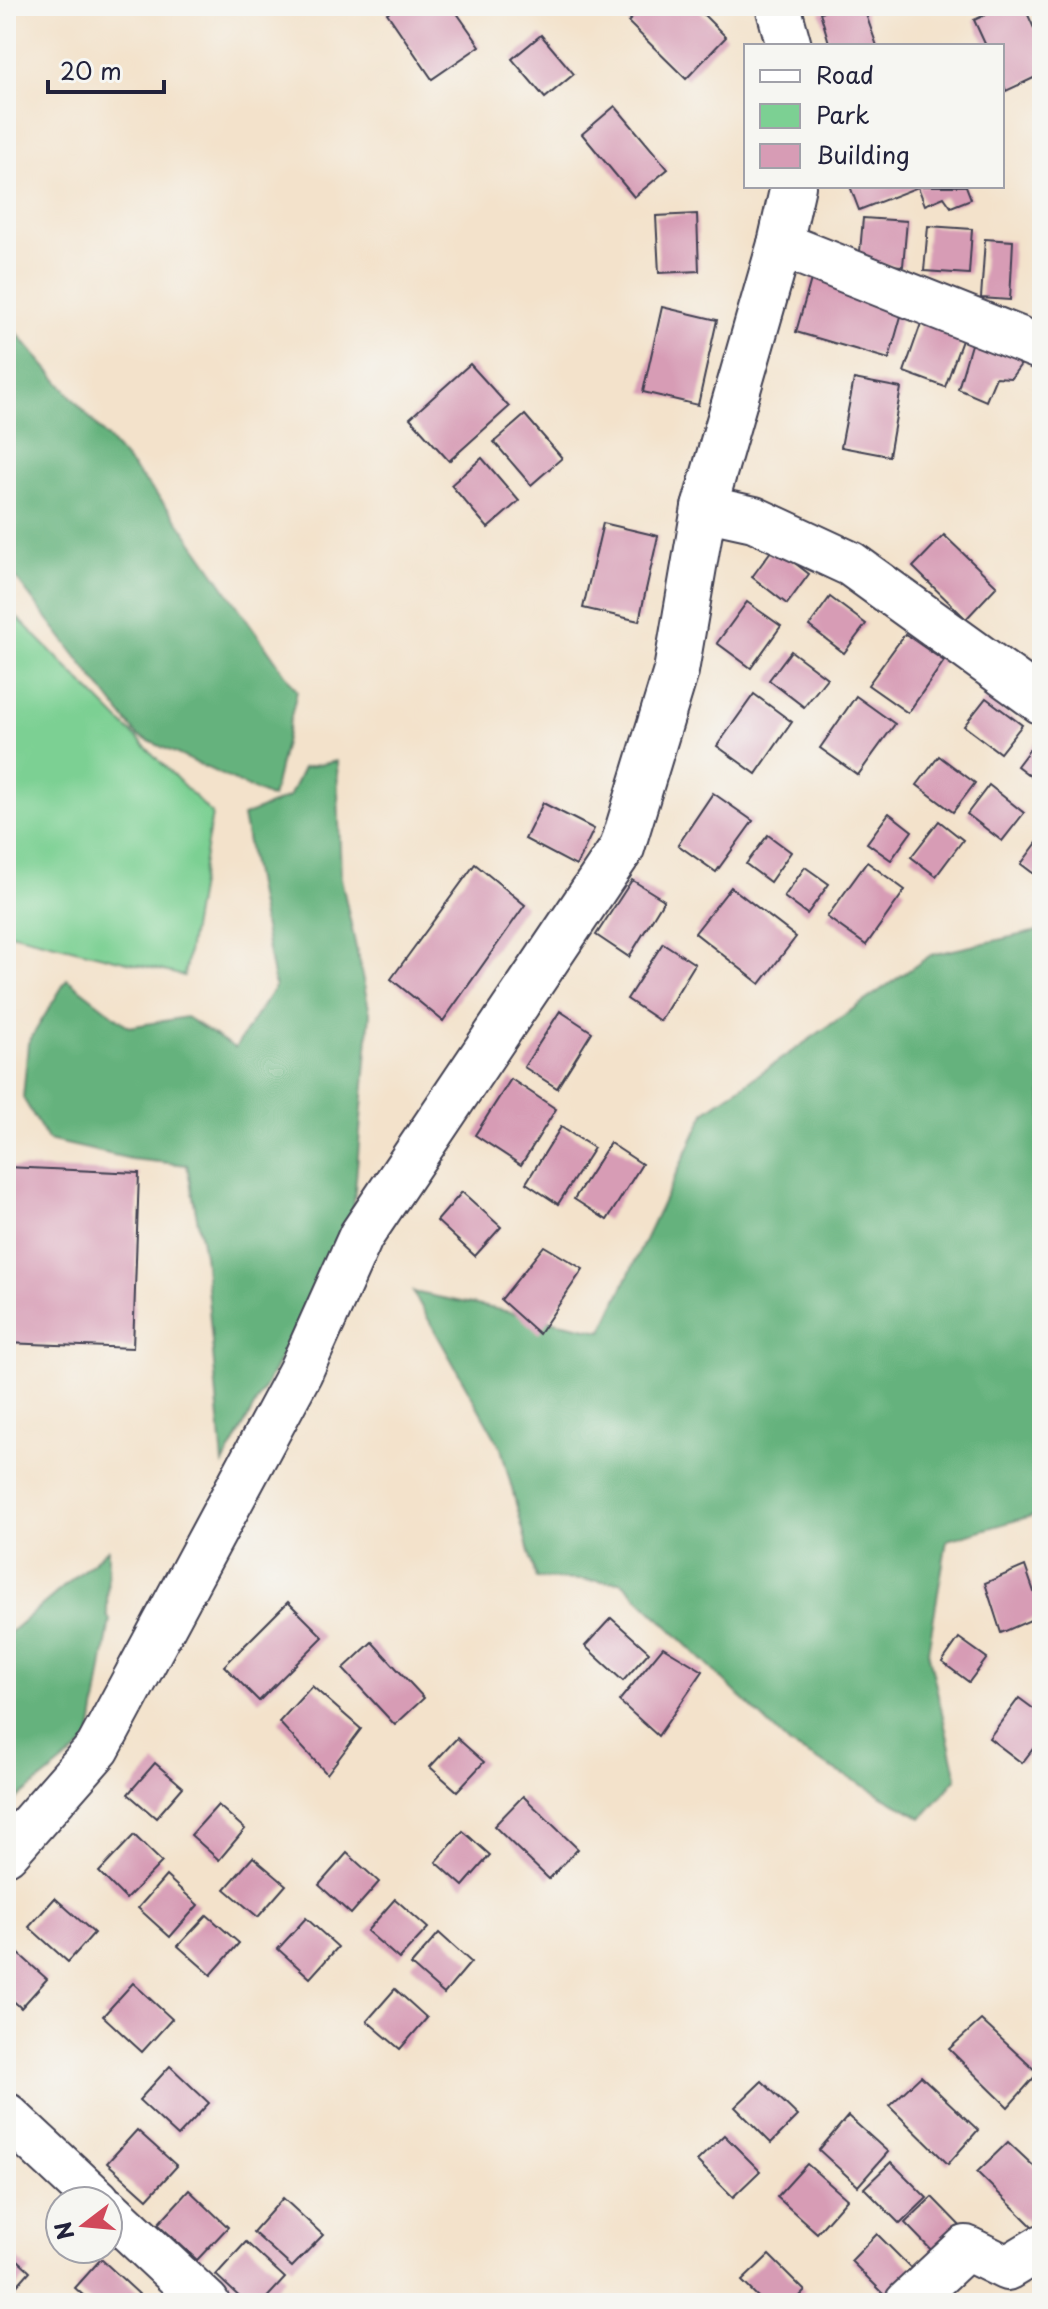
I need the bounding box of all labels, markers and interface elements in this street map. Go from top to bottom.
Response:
scale bar [48,44,164,94]
legend [744,44,1004,188]
text: 20 m [60,52,122,88]
text: Road [816,56,874,92]
text: Park [816,96,870,132]
text: Building [816,136,910,172]
north arrow [44,2185,124,2265]
text: N [45,2218,82,2244]

